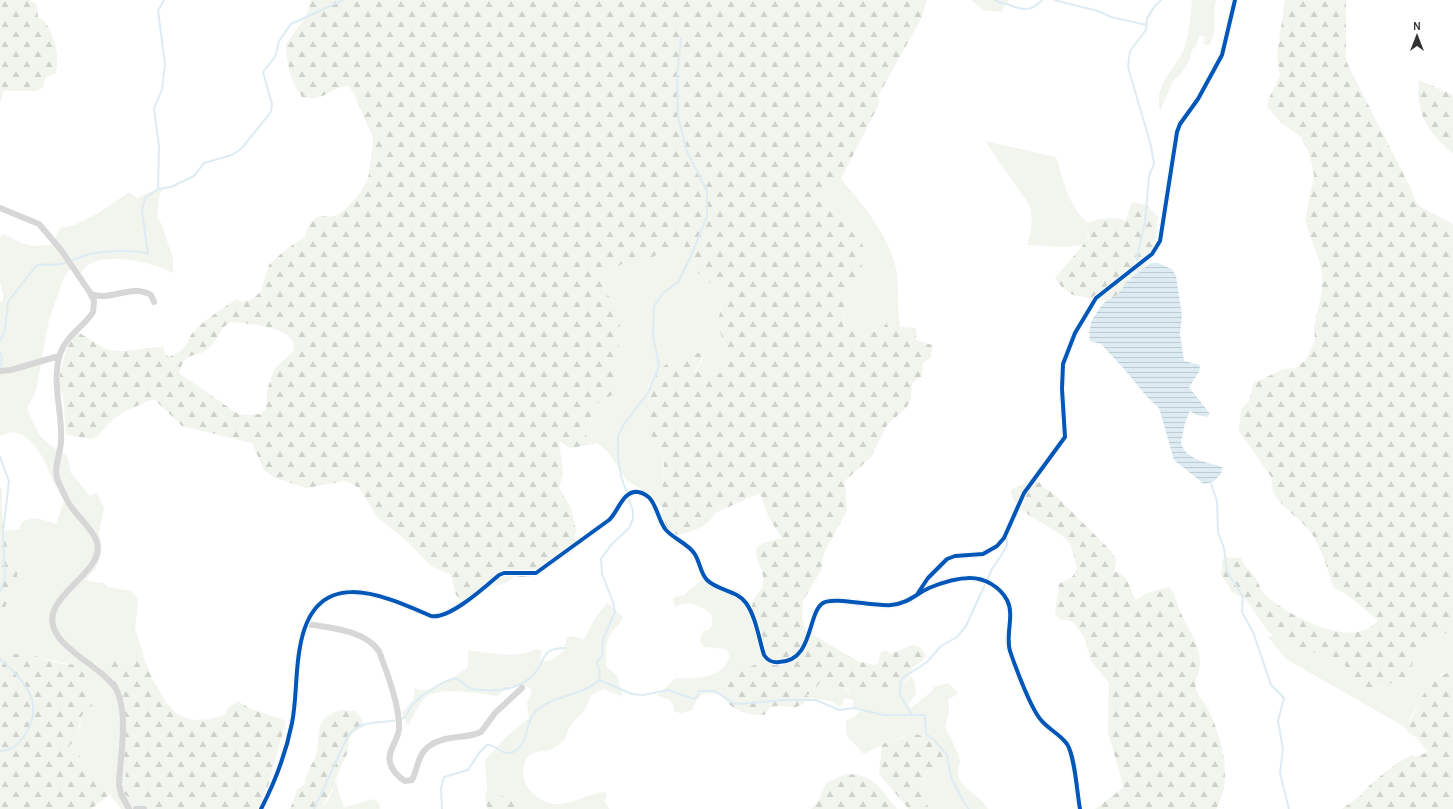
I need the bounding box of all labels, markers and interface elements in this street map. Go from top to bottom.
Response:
north arrow [1397,16,1437,56]
text: N [1413,20,1421,33]

